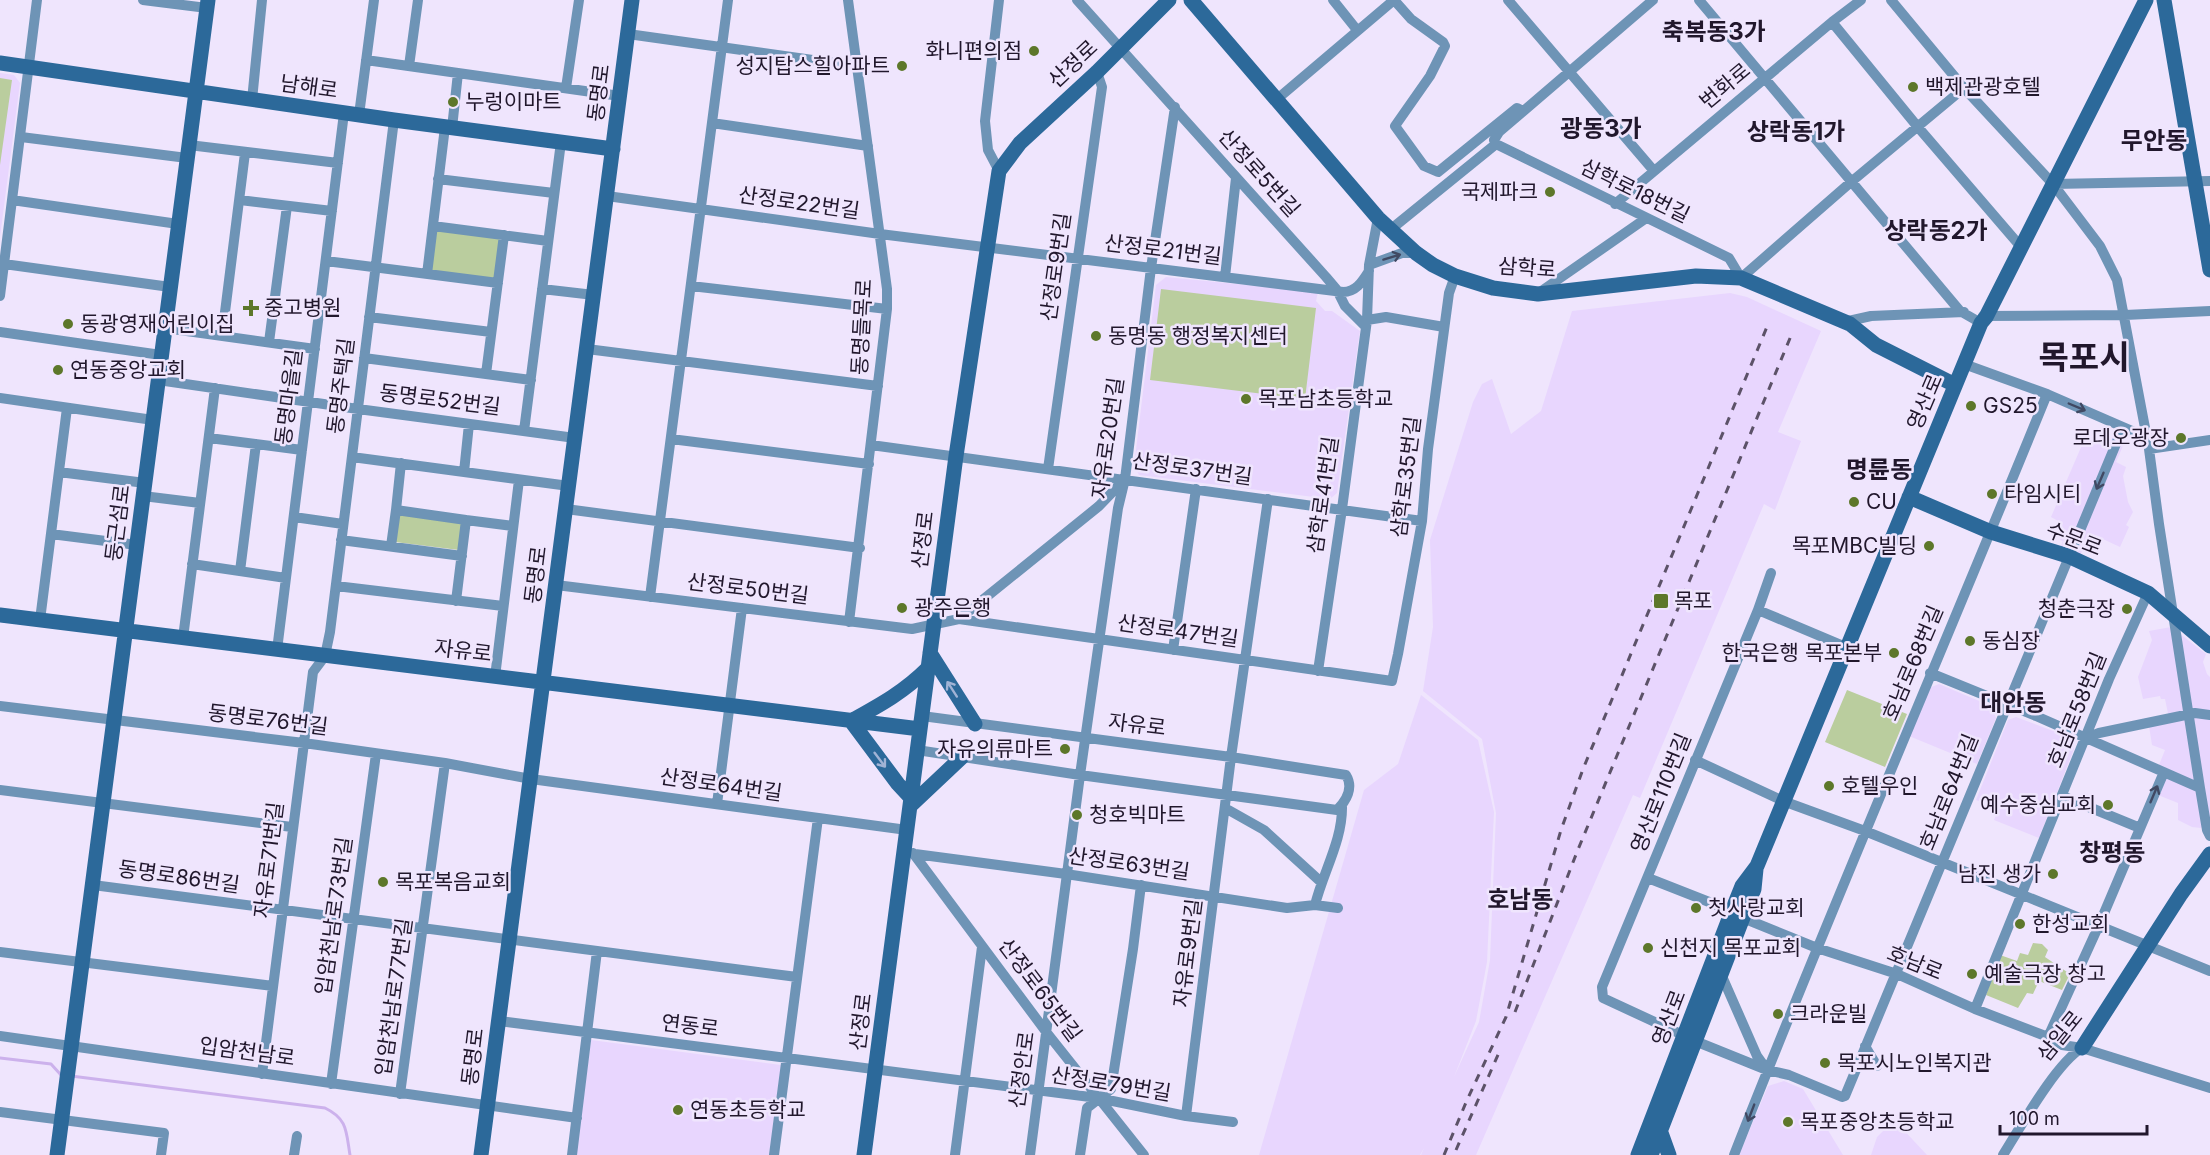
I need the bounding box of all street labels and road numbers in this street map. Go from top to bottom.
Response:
street label: 산정로 [1043,35,1102,93]
street label: 번화로 [1694,57,1755,114]
street label: 동명로 [583,63,614,123]
street label: 남해로 [279,70,340,103]
street label: 산정로5번길 [1213,124,1305,222]
street label: 삼학로18번길 [1577,153,1694,228]
street label: 산정로22번길 [737,182,861,223]
street label: 산정로9번길 [1035,211,1076,323]
street label: 산정로21번길 [1103,230,1223,269]
street label: 삼학로 [1497,253,1557,282]
street label: 동명들목로 [846,278,877,376]
street label: 동명주택길 [322,336,359,435]
street label: 동명마을길 [270,347,307,446]
street label: 영산로 [1902,370,1947,433]
street label: 자유로20번길 [1087,375,1128,500]
street label: 동명로52번길 [378,380,502,419]
street label: 삼학로35번길 [1386,415,1425,539]
street label: 삼학로41번길 [1302,435,1343,555]
street label: 산정로37번길 [1130,448,1254,489]
street label: 둥근섬로 [100,483,135,563]
street label: 산정로 [907,510,938,570]
street label: 수문로 [2043,516,2106,561]
street label: 동명로 [520,545,551,605]
street label: 산정로50번길 [686,569,810,608]
street label: 호남로68번길 [1877,601,1948,724]
street label: 산정로47번길 [1116,610,1240,651]
street label: 자유로 [433,635,493,666]
street label: 호남로58번길 [2042,648,2111,771]
street label: 동명로76번길 [206,700,330,739]
street label: 자유로 [1107,709,1167,740]
street label: 영산로110번길 [1625,729,1696,856]
street label: 호남로64번길 [1914,730,1983,854]
street label: 산정로64번길 [658,764,784,805]
street label: 자유로71번길 [249,800,288,920]
street label: 입암천남로73번길 [310,835,357,997]
street label: 산정로63번길 [1067,843,1192,884]
street label: 동명로86번길 [117,856,242,897]
street label: 자유로9번길 [1168,897,1207,1009]
street label: 입암천남로77번길 [370,916,417,1078]
street label: 산정로65번길 [994,933,1087,1046]
street label: 호남로 [1884,940,1947,985]
street label: 영산로 [1646,986,1691,1049]
street label: 산정로 [845,992,876,1052]
street label: 삼일로 [2032,1005,2088,1066]
street label: 연동로 [660,1010,720,1041]
street label: 동명로 [457,1027,488,1087]
street label: 산정안로 [1004,1030,1039,1110]
street label: 입암천남로 [197,1032,297,1071]
street label: 산정로79번길 [1049,1062,1173,1105]

